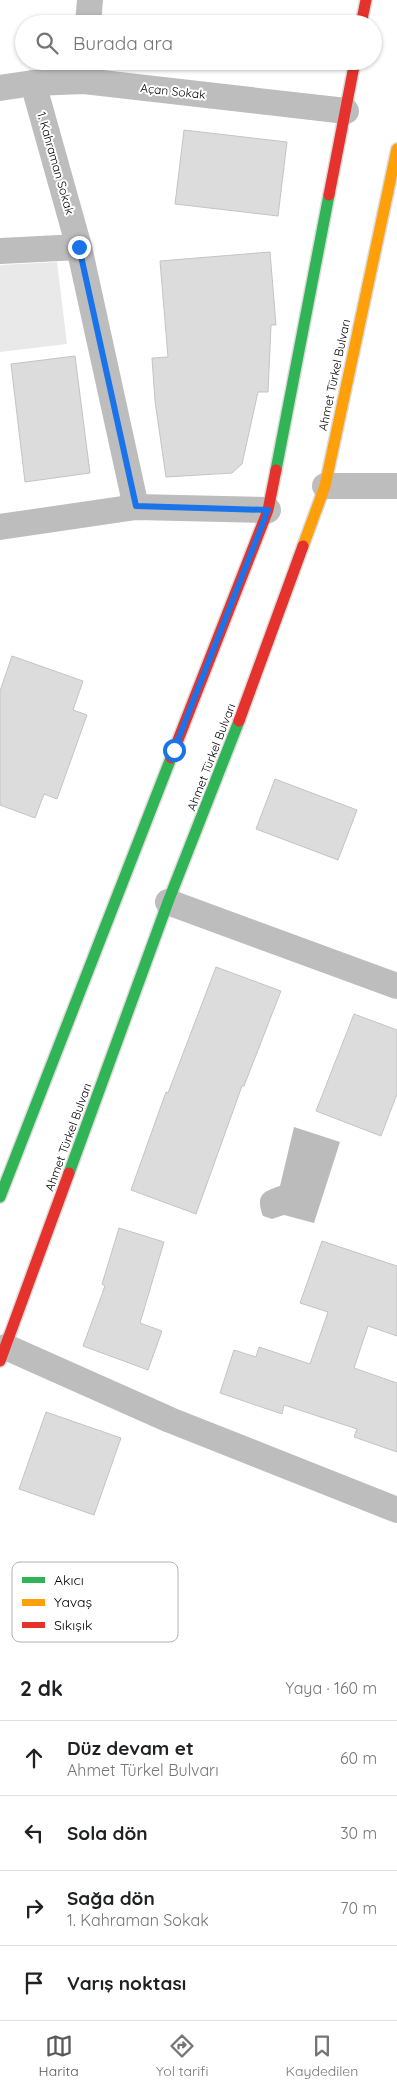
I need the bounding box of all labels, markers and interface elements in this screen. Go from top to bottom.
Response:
search box [15,15,382,70]
icon: search [33,29,61,57]
text: Burada ara [73,31,173,55]
street label: Açan Sokak [140,80,206,102]
street label: 1. Kahraman Sokak [34,110,78,216]
route end [68,236,91,259]
street label: Ahmet Türkel Bulvarı [315,318,353,432]
street label: Ahmet Türkel Bulvarı [184,701,238,813]
route start [163,739,186,762]
street label: Ahmet Türkel Bulvarı [41,1081,95,1193]
legend [12,1562,178,1642]
text: Akıcı [54,1571,84,1589]
text: Yavaş [54,1593,92,1611]
text: Sıkışık [54,1616,92,1634]
text: 2 dk [20,1675,63,1701]
text: Yaya · 160 m [285,1678,377,1698]
text: Düz devam et [67,1736,194,1760]
icon: ahead [20,1744,48,1772]
text: 60 m [340,1748,377,1768]
text: Ahmet Türkel Bulvarı [67,1760,219,1780]
icon: left [20,1819,48,1847]
text: Sola dön [67,1821,148,1845]
text: 30 m [340,1823,377,1843]
text: Sağa dön [67,1886,155,1910]
icon: right [20,1894,48,1922]
text: 70 m [340,1898,377,1918]
text: 1. Kahraman Sokak [67,1910,209,1930]
icon: arrive [20,1969,48,1997]
text: Varış noktası [67,1971,186,1995]
tab: Harita [39,2032,79,2080]
tab: Yol tarifi [156,2032,208,2080]
tab: Kaydedilen [286,2032,358,2080]

